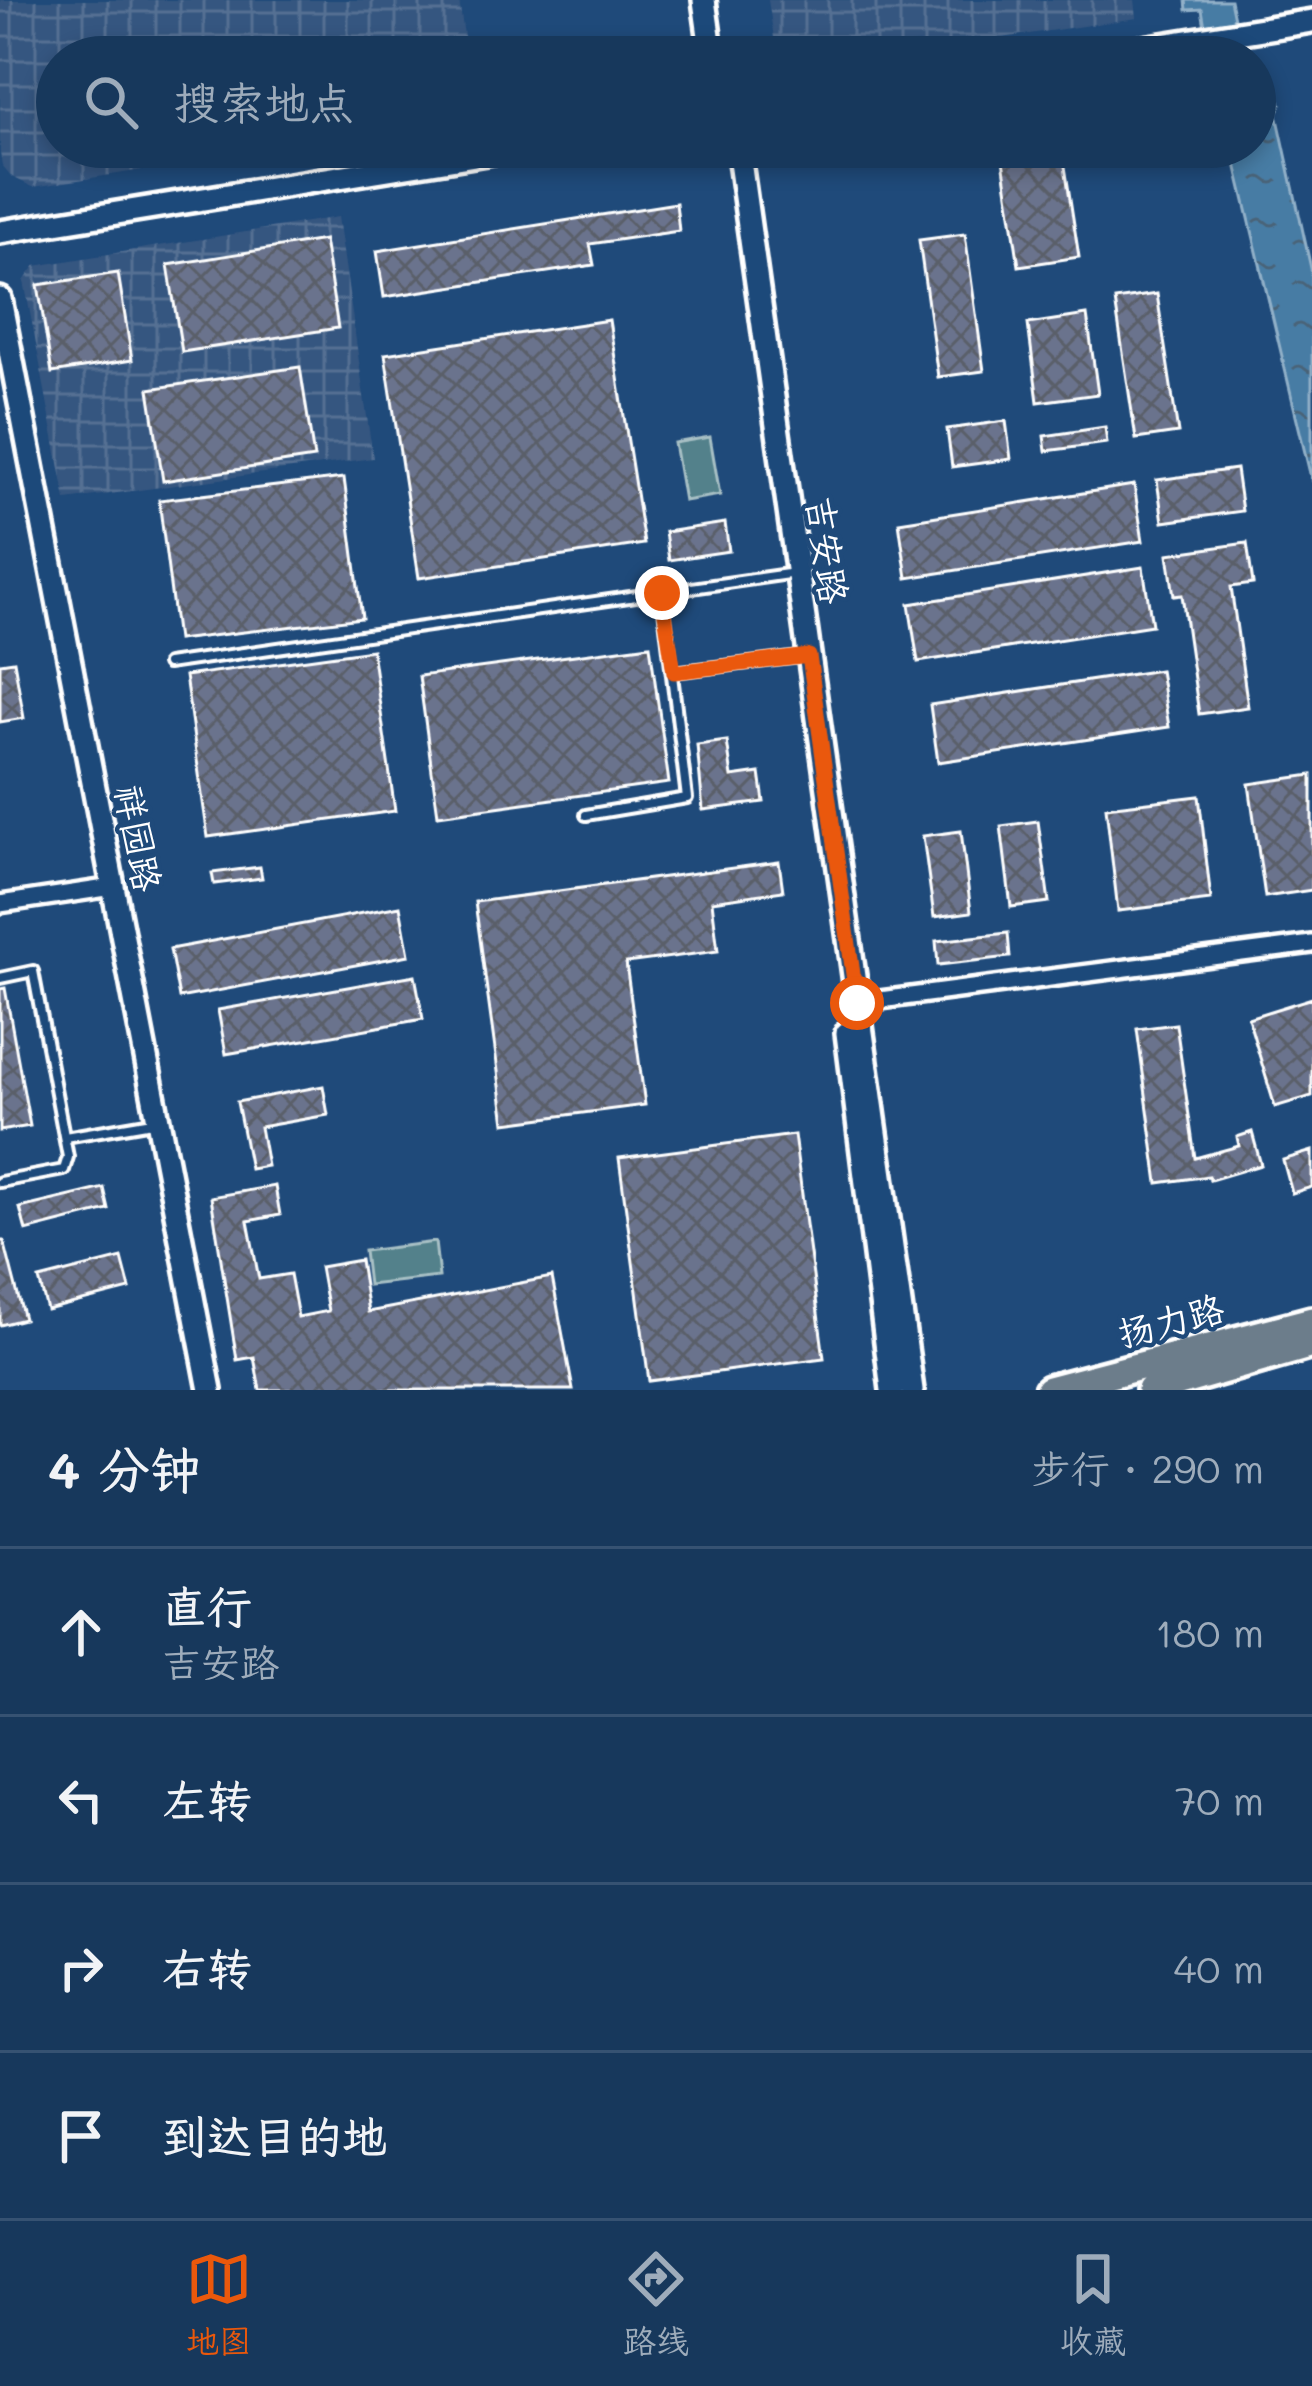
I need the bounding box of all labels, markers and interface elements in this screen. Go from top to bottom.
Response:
search box [36,36,1276,168]
icon: search [78,69,144,135]
text: 搜索地点 [174,72,354,130]
street label: 吉安路 [798,493,859,607]
route end [635,566,689,620]
street label: 祥园路 [106,780,173,895]
route start [830,976,884,1030]
street label: 扬力路 [1112,1283,1229,1356]
text: 4 分钟 [48,1434,201,1501]
text: 步行 · 290 m [1032,1442,1264,1493]
text: 直行 [162,1576,252,1634]
icon: ahead [48,1599,114,1665]
text: 180 m [1155,1606,1264,1657]
text: 吉安路 [162,1636,279,1687]
icon: left [48,1767,114,1833]
text: 左转 [162,1770,252,1828]
text: 70 m [1175,1774,1264,1825]
icon: right [48,1935,114,2001]
text: 右转 [162,1938,252,1996]
text: 40 m [1173,1942,1264,1993]
icon: arrive [48,2103,114,2169]
text: 到达目的地 [162,2106,387,2164]
tab: 地图 [186,2246,252,2362]
tab: 路线 [623,2246,689,2362]
tab: 收藏 [1060,2246,1126,2362]

